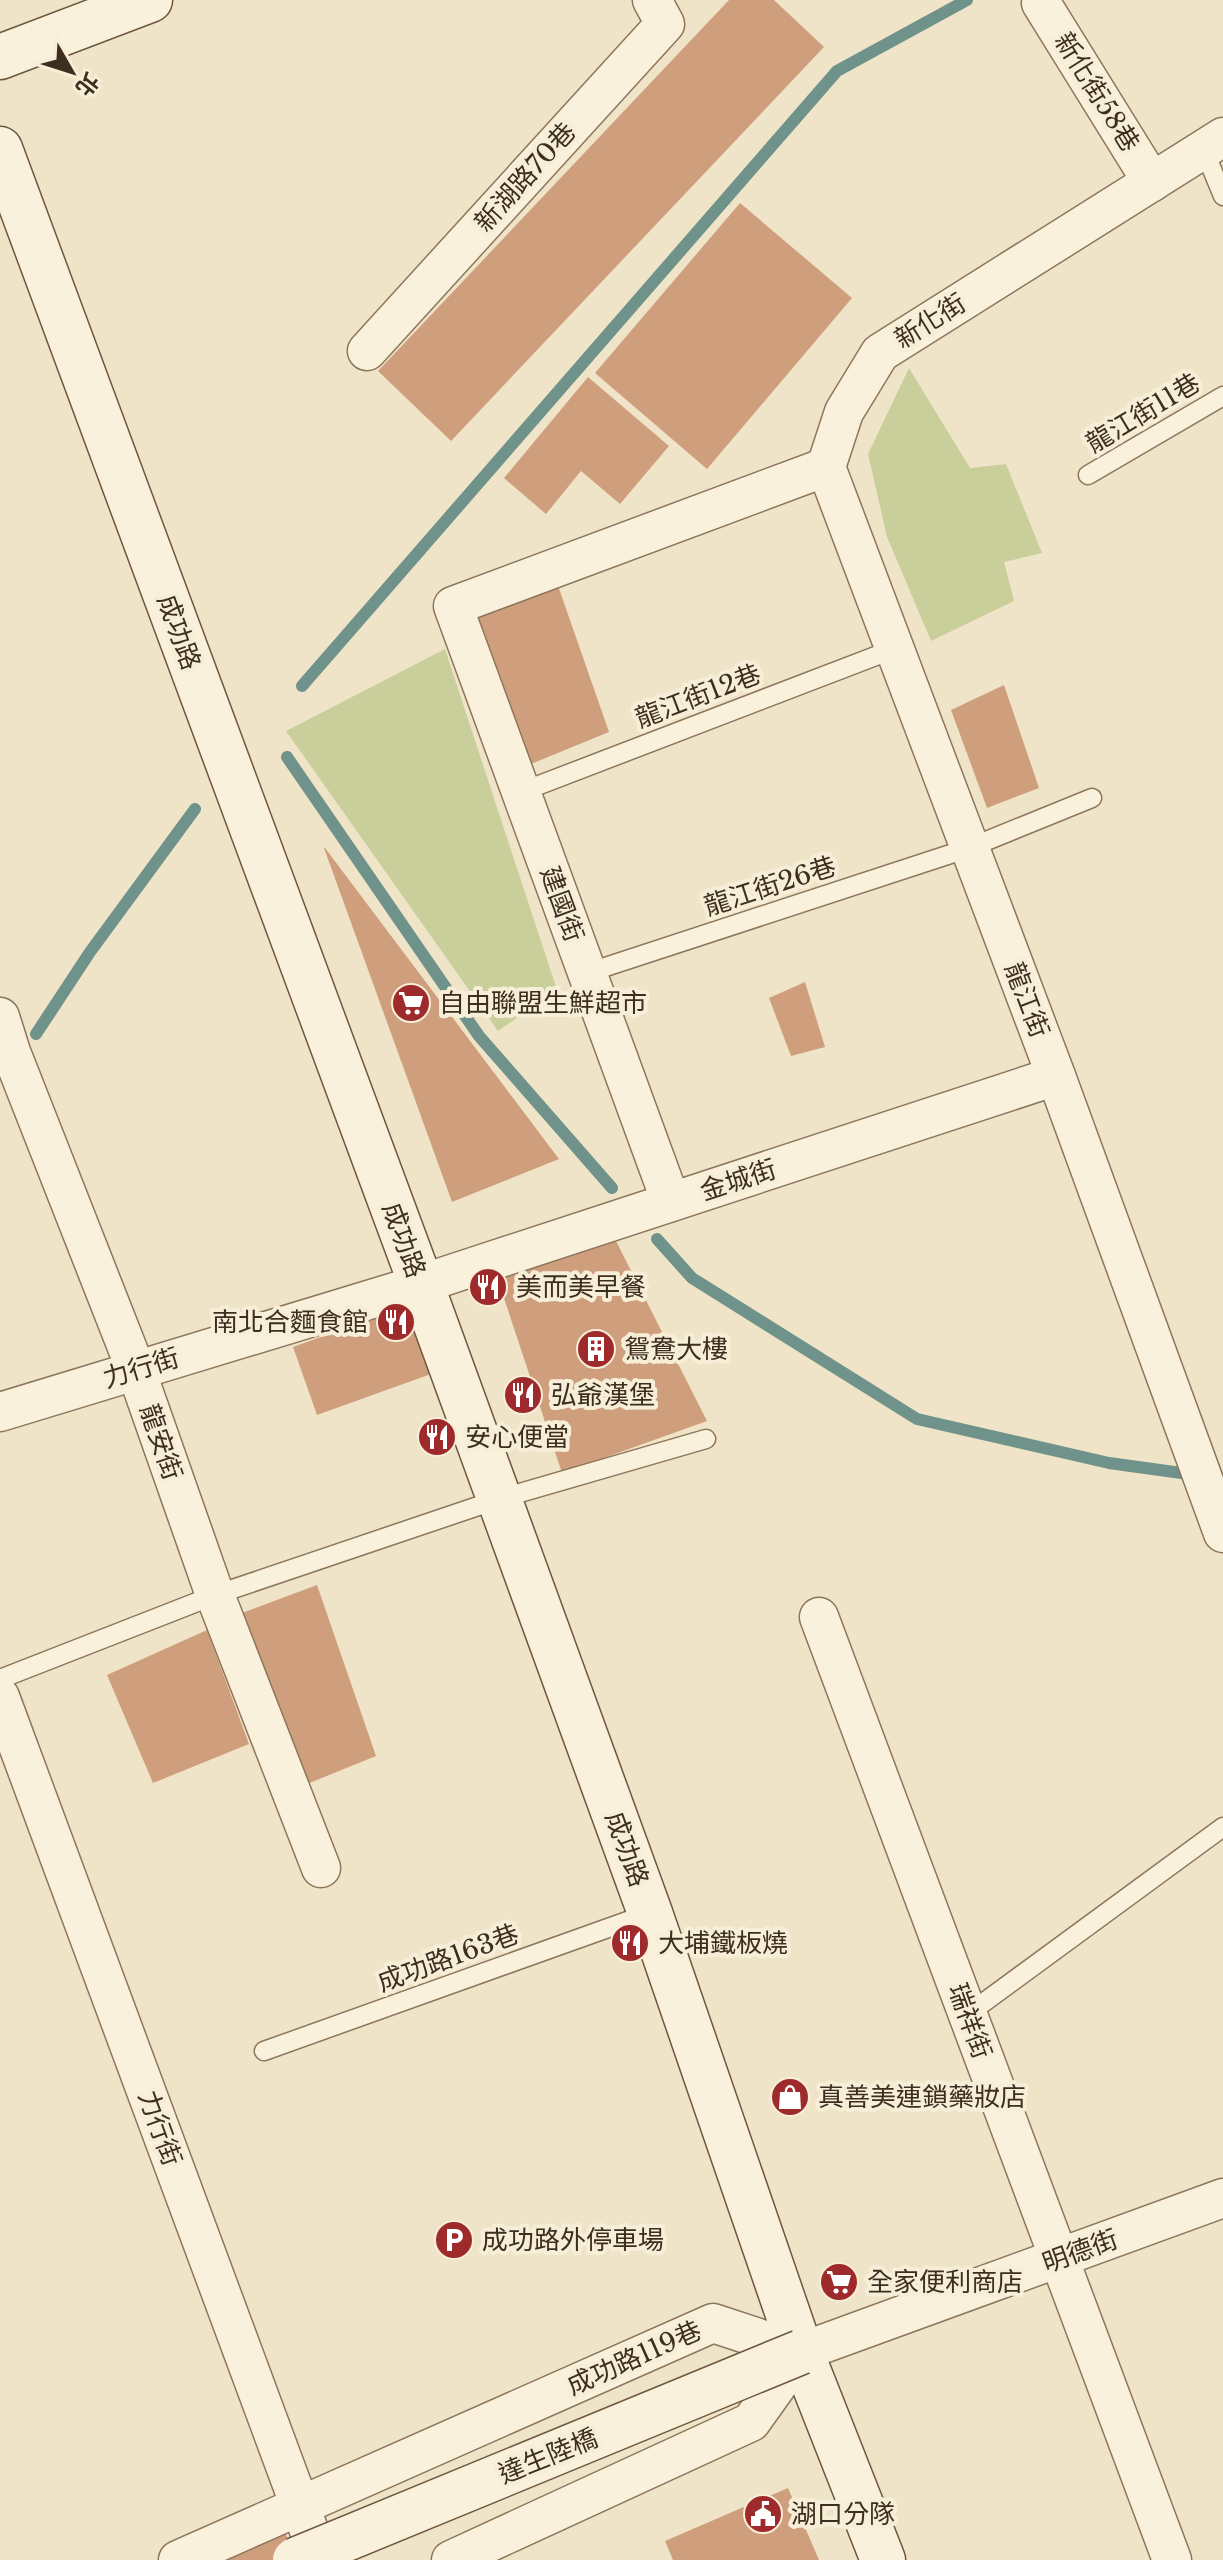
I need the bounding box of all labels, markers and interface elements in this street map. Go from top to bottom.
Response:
street label: 新化街58巷 [1048,26,1146,158]
north arrow [32,32,112,112]
text: 北 [70,67,105,101]
street label: 新湖路70巷 [468,116,582,238]
street label: 新化街 [888,287,972,355]
street label: 龍江街11巷 [1080,367,1206,459]
street label: 成功路 [151,590,207,674]
street label: 龍江街12巷 [631,657,765,735]
street label: 龍江街26巷 [700,850,840,922]
street label: 建國街 [534,862,590,946]
street label: 龍江街 [998,958,1056,1042]
supermarket icon: 自由聯盟生鮮超市 [390,982,432,1024]
place label: 自由聯盟生鮮超市 [439,987,647,1019]
street label: 金城街 [696,1153,780,1207]
street label: 成功路 [376,1198,432,1282]
restaurant icon: 美而美早餐 [467,1266,509,1308]
place label: 美而美早餐 [516,1271,646,1303]
restaurant icon: 南北合麵食館 [375,1301,417,1343]
place label: 南北合麵食館 [212,1306,368,1338]
building icon: 鴛鴦大樓 [575,1328,617,1370]
place label: 鴛鴦大樓 [624,1333,728,1365]
street label: 力行街 [99,1341,183,1395]
restaurant icon: 弘爺漢堡 [502,1374,544,1416]
place label: 弘爺漢堡 [551,1379,655,1411]
street label: 龍安街 [133,1400,189,1484]
restaurant icon: 安心便當 [416,1416,458,1458]
place label: 安心便當 [465,1421,569,1453]
street label: 成功路 [599,1807,655,1891]
street label: 成功路163巷 [373,1918,523,1998]
restaurant icon: 大埔鐵板燒 [609,1922,651,1964]
place label: 大埔鐵板燒 [658,1927,788,1959]
street label: 瑞祥街 [942,1979,998,2063]
shop icon: 真善美連鎖藥妝店 [769,2076,811,2118]
place label: 真善美連鎖藥妝店 [818,2081,1026,2113]
street label: 力行街 [132,2086,188,2170]
parking icon: 成功路外停車場 [433,2219,475,2261]
street label: 明德街 [1038,2223,1122,2279]
place label: 成功路外停車場 [482,2224,664,2256]
supermarket icon: 全家便利商店 [818,2261,860,2303]
place label: 全家便利商店 [867,2266,1023,2298]
street label: 成功路119巷 [562,2314,706,2402]
street label: 達生陸橋 [494,2422,602,2490]
public building icon: 湖口分隊 [742,2493,784,2535]
place label: 湖口分隊 [791,2498,895,2530]

